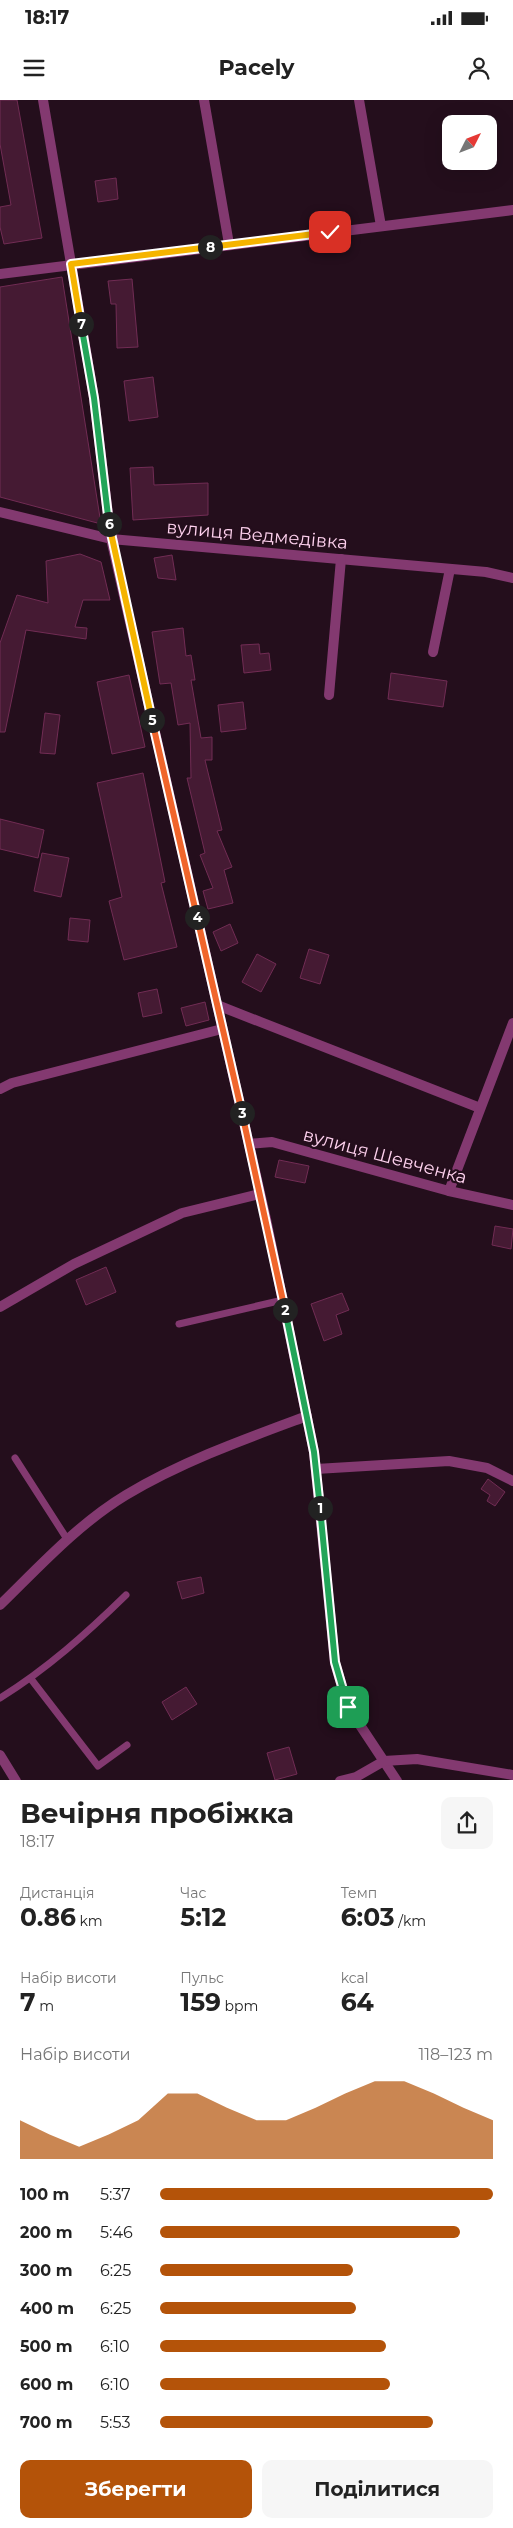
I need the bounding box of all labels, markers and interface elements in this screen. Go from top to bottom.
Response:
text: 18:17 [25,6,69,29]
icon: menu [20,54,48,82]
text: Pacely [219,54,294,81]
icon: person [465,54,493,82]
north arrow [442,115,498,170]
map controls [442,115,497,170]
pin [309,211,351,253]
icon: check [316,218,344,246]
pin: 8 [198,234,222,260]
text: 8 [206,238,215,256]
pin: 7 [68,312,94,336]
text: 7 [77,315,86,333]
pin: 6 [96,512,122,536]
text: 6 [105,515,114,533]
street label: вулиця Ведмедівка [165,516,349,554]
pin: 5 [140,708,164,732]
text: 5 [148,711,157,729]
pin: 4 [184,904,210,930]
text: 4 [193,908,202,926]
pin: 3 [230,1100,254,1126]
text: 3 [238,1104,247,1122]
street label: вулиця Шевченка [301,1124,469,1188]
pin: 2 [272,1298,298,1322]
text: 2 [281,1301,290,1319]
pin: 1 [308,1496,332,1520]
text: 1 [318,1499,323,1517]
pin [327,1686,369,1728]
icon: arrive [334,1693,362,1721]
text: Вечірня пробіжка [20,1796,294,1830]
button: share [441,1797,493,1849]
text: 18:17 [20,1832,55,1851]
text: Дистанція [20,1884,95,1902]
text: Час [180,1884,206,1902]
text: Темп [341,1884,377,1902]
text: 0.86 [20,1902,76,1932]
text: 5:12 [180,1902,226,1932]
text: 6:03 [341,1902,395,1932]
text: km [76,1912,103,1930]
text: /km [395,1912,426,1930]
text: Набір висоти [20,1969,117,1987]
text: Пульс [180,1969,224,1987]
text: kcal [341,1969,369,1987]
text: 7 [20,1987,36,2017]
text: 159 [180,1987,221,2017]
text: 64 [341,1987,374,2017]
text: m [36,1997,54,2015]
text: bpm [221,1997,258,2015]
text: Набір висоти [20,2045,131,2064]
text: 118–123 m [418,2045,493,2064]
text: 100 m [20,2185,69,2204]
text: 5:37 [100,2185,131,2204]
text: 200 m [20,2223,72,2242]
text: 5:46 [100,2223,133,2242]
text: 300 m [20,2261,73,2280]
text: 6:25 [100,2261,131,2280]
text: 400 m [20,2299,74,2318]
text: 6:25 [100,2299,131,2318]
text: 500 m [20,2337,73,2356]
text: 6:10 [100,2337,130,2356]
text: 600 m [20,2375,73,2394]
text: 6:10 [100,2375,130,2394]
text: 700 m [20,2413,73,2432]
text: 5:53 [100,2413,130,2432]
button: Зберегти [20,2460,252,2518]
button: Поділитися [262,2460,493,2518]

